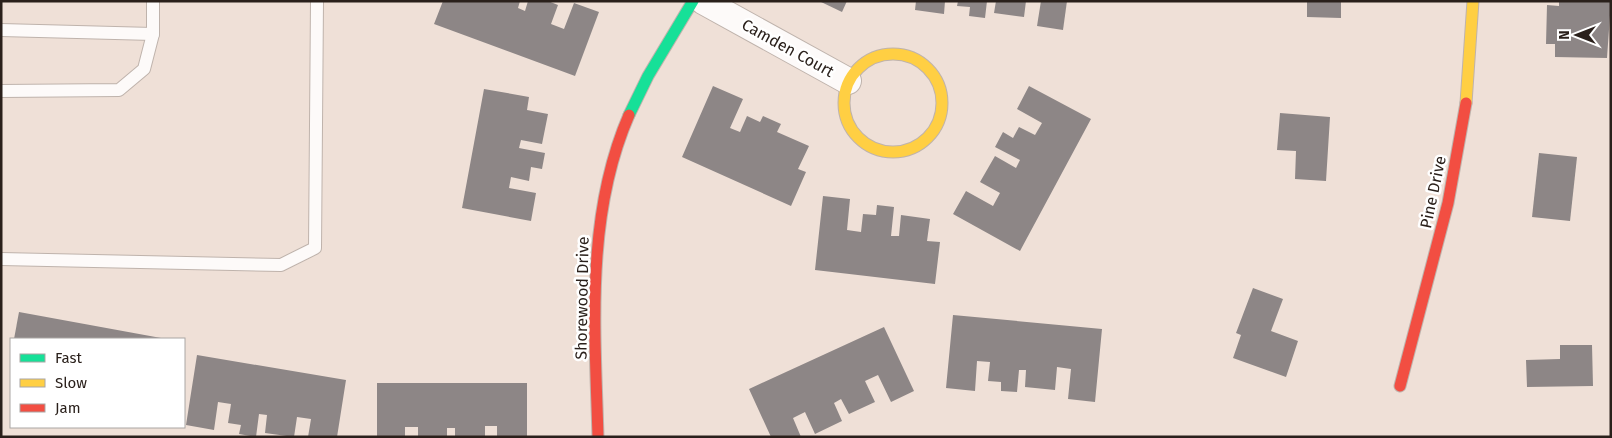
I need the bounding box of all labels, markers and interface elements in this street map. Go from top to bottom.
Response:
north arrow [1552,10,1602,60]
street label: Camden Court [739,15,838,81]
text: N [1556,30,1573,40]
street label: Pine Drive [1416,154,1450,230]
street label: Shorewood Drive [571,236,593,360]
legend [10,338,185,428]
text: Fast [55,349,82,367]
text: Slow [55,374,87,392]
text: Jam [55,399,81,417]

